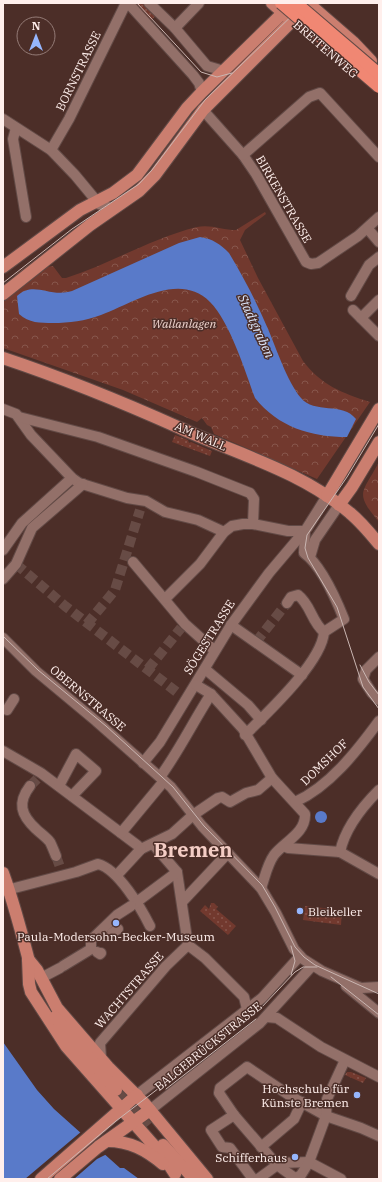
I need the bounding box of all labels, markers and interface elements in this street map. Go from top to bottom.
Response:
north arrow [16,16,56,56]
street label: BREITENWEG [291,17,362,81]
text: N [32,19,41,33]
street label: BORNSTRASSE [52,29,104,113]
street label: BIRKENSTRASSE [253,153,315,245]
water label: Stadtgraben [233,290,279,361]
park label: Wallanlagen [152,316,216,331]
street label: AM WALL [173,418,229,454]
street label: SÖGESTRASSE [180,597,238,677]
street label: OBERNSTRASSE [47,662,129,734]
street label: DOMSHOF [297,736,351,788]
district label: Bremen [153,836,233,863]
place label: Bleikeller [308,904,363,919]
marker: Bleikeller [295,906,305,916]
marker: Paula-Modersohn-Becker-Museum [111,918,121,928]
place label: Paula-Modersohn-Becker-Museum [17,929,216,944]
street label: WACHTSTRASSE [92,948,166,1032]
street label: BALGEBRÜCKSTRASSE [151,998,265,1094]
place label: Hochschule für Künste Bremen [261,1081,350,1110]
marker: Hochschule für Künste Bremen [352,1090,362,1100]
place label: Schifferhaus [215,1150,287,1165]
marker: Schifferhaus [290,1152,300,1162]

